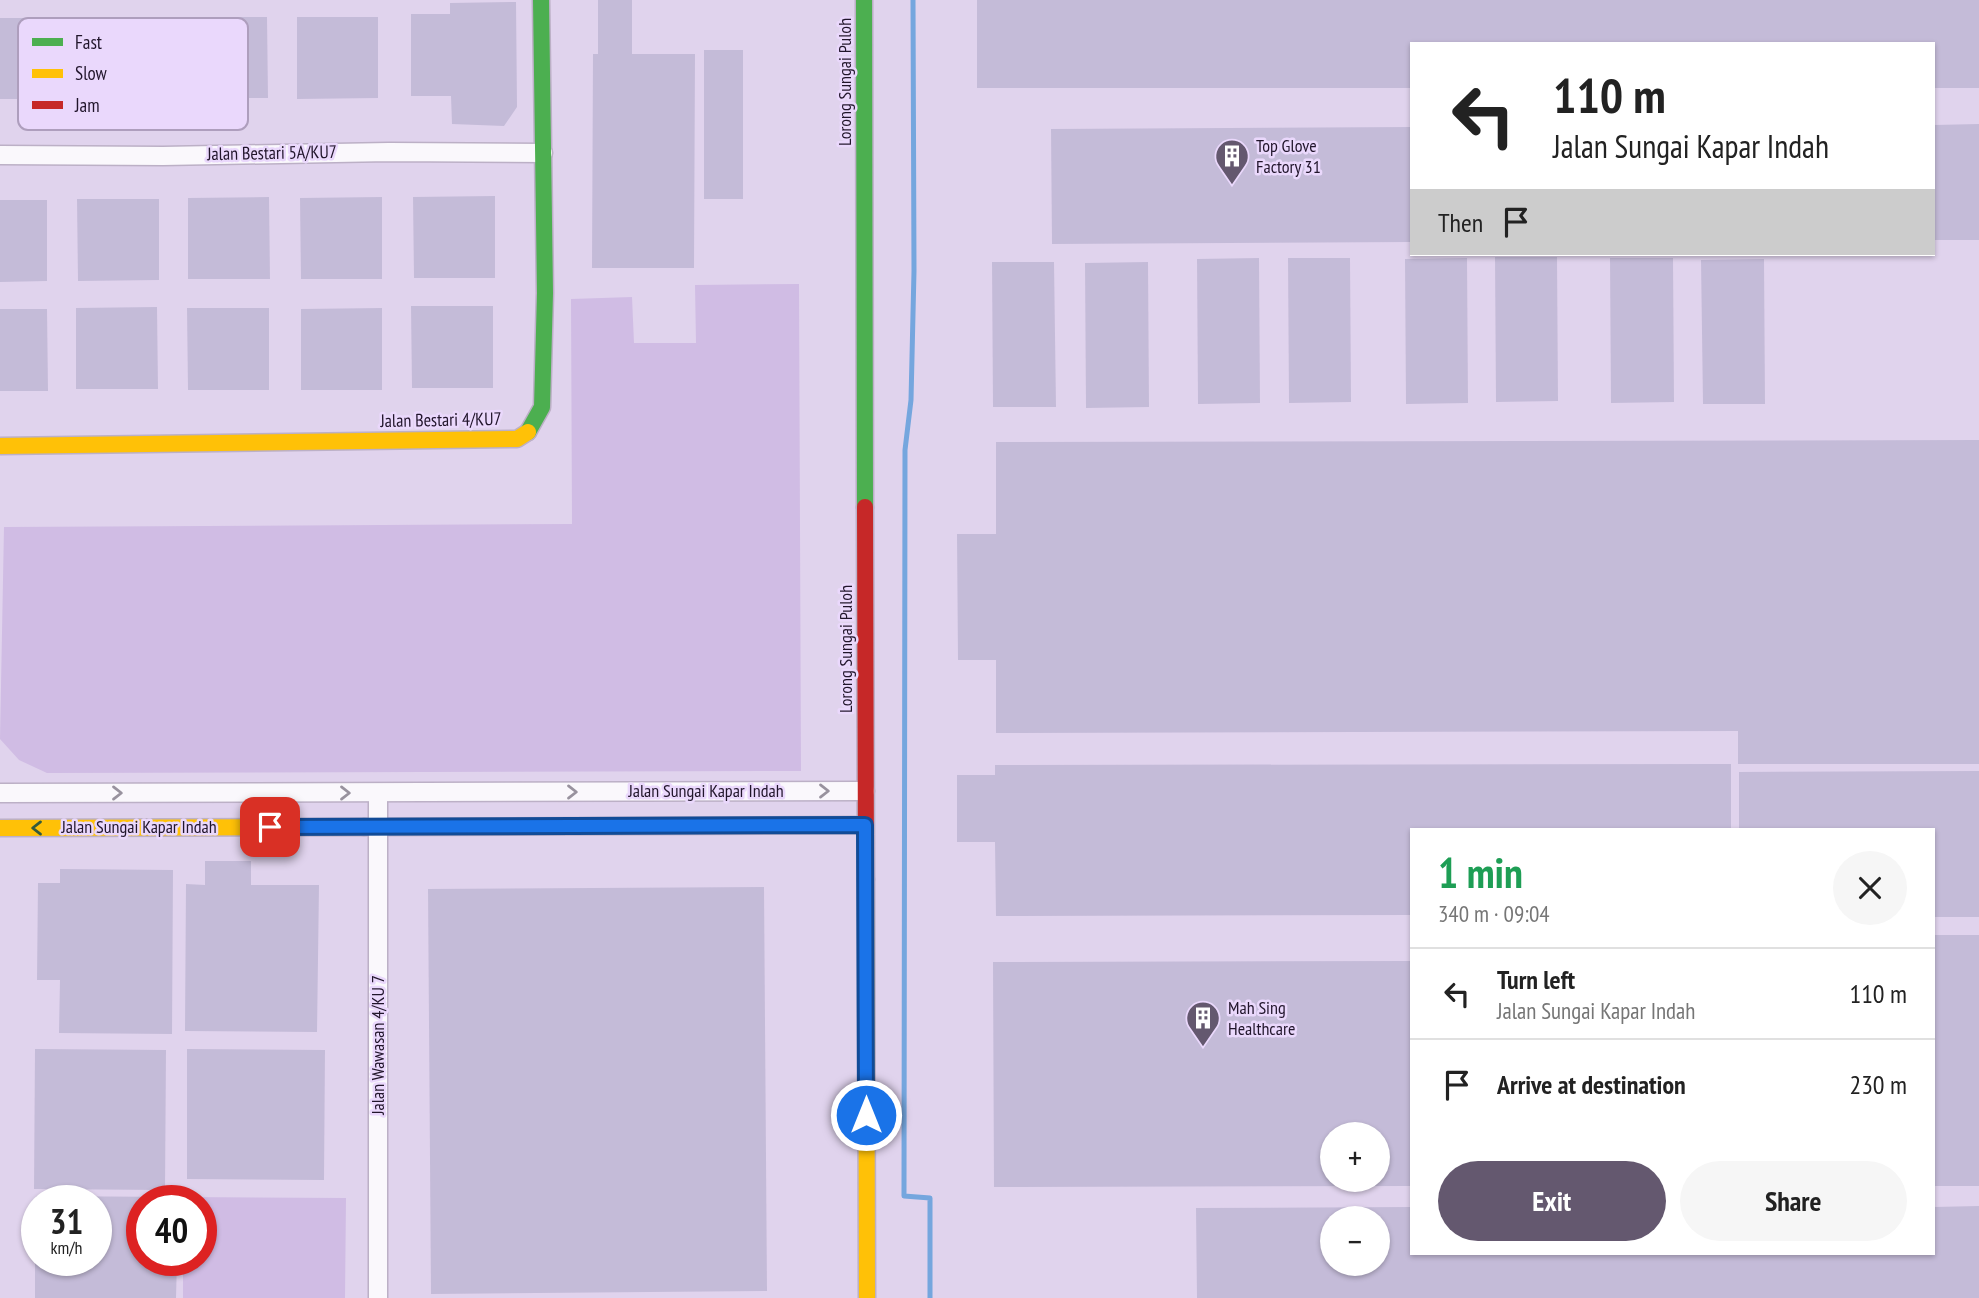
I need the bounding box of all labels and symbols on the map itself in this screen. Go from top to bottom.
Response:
legend [18,18,248,130]
street label: Lorong Sungai Puloh [833,18,856,146]
text: Fast [75,30,103,54]
text: Slow [75,61,108,85]
text: Jam [74,93,100,117]
place label: Top Glove Factory 31 [1256,134,1321,178]
building icon: Top Glove Factory 31 [1213,137,1251,186]
street label: Jalan Bestari 5A/KU7 [206,140,337,165]
street label: Jalan Bestari 4/KU7 [379,407,502,432]
street label: Lorong Sungai Puloh [834,585,857,713]
street label: Jalan Sungai Kapar Indah [627,779,784,802]
one-way arrow [819,783,830,799]
one-way arrow [567,784,578,800]
one-way arrow [112,785,123,801]
one-way arrow [340,785,350,801]
pin [240,797,300,857]
street label: Jalan Sungai Kapar Indah [60,815,217,838]
one-way arrow [32,820,42,836]
street label: Jalan Wawasan 4/KU 7 [366,975,389,1116]
place label: Mah Sing Healthcare [1228,996,1295,1040]
building icon: Mah Sing Healthcare [1184,999,1222,1048]
position arrow [829,1078,903,1152]
speed limit sign: 40 [126,1185,217,1276]

